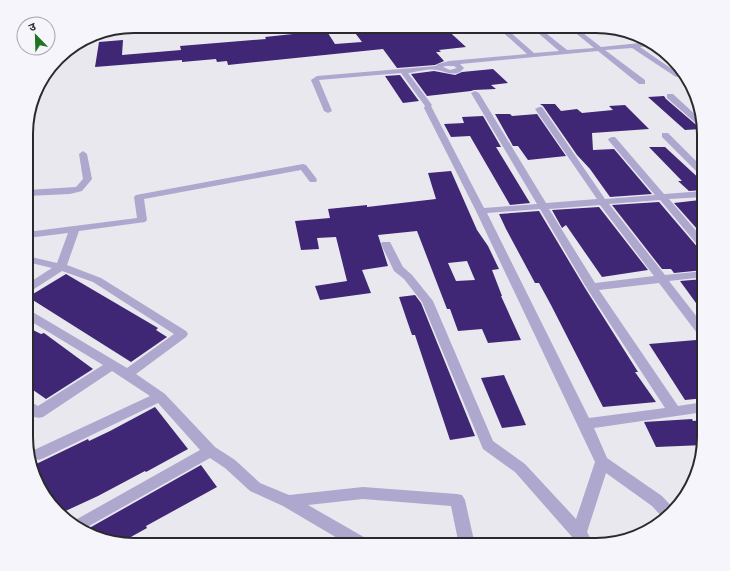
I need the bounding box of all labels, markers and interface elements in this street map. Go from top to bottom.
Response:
north arrow [16,16,56,56]
text: उ [26,19,38,34]

